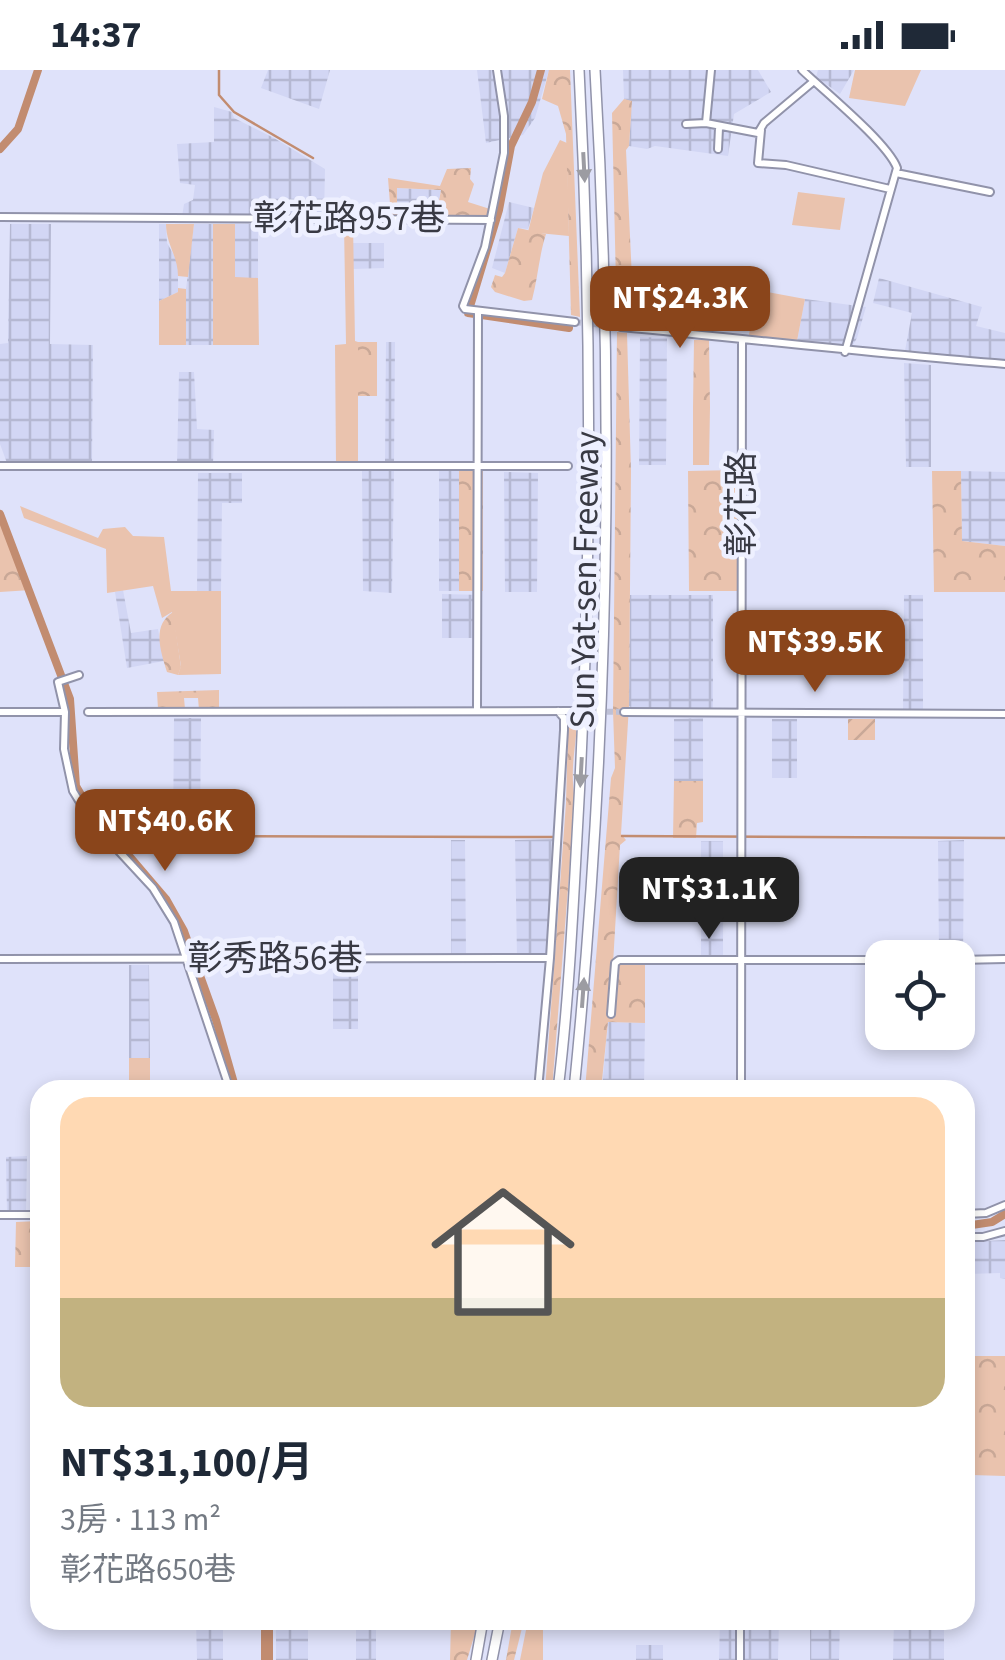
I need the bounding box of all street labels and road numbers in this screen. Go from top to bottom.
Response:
street label: 彰花路957巷 [253,194,445,244]
street label: Sun Yat-sen Freeway [557,431,613,729]
street label: 彰花路 [717,451,767,557]
street label: 彰秀路56巷 [188,934,362,984]

